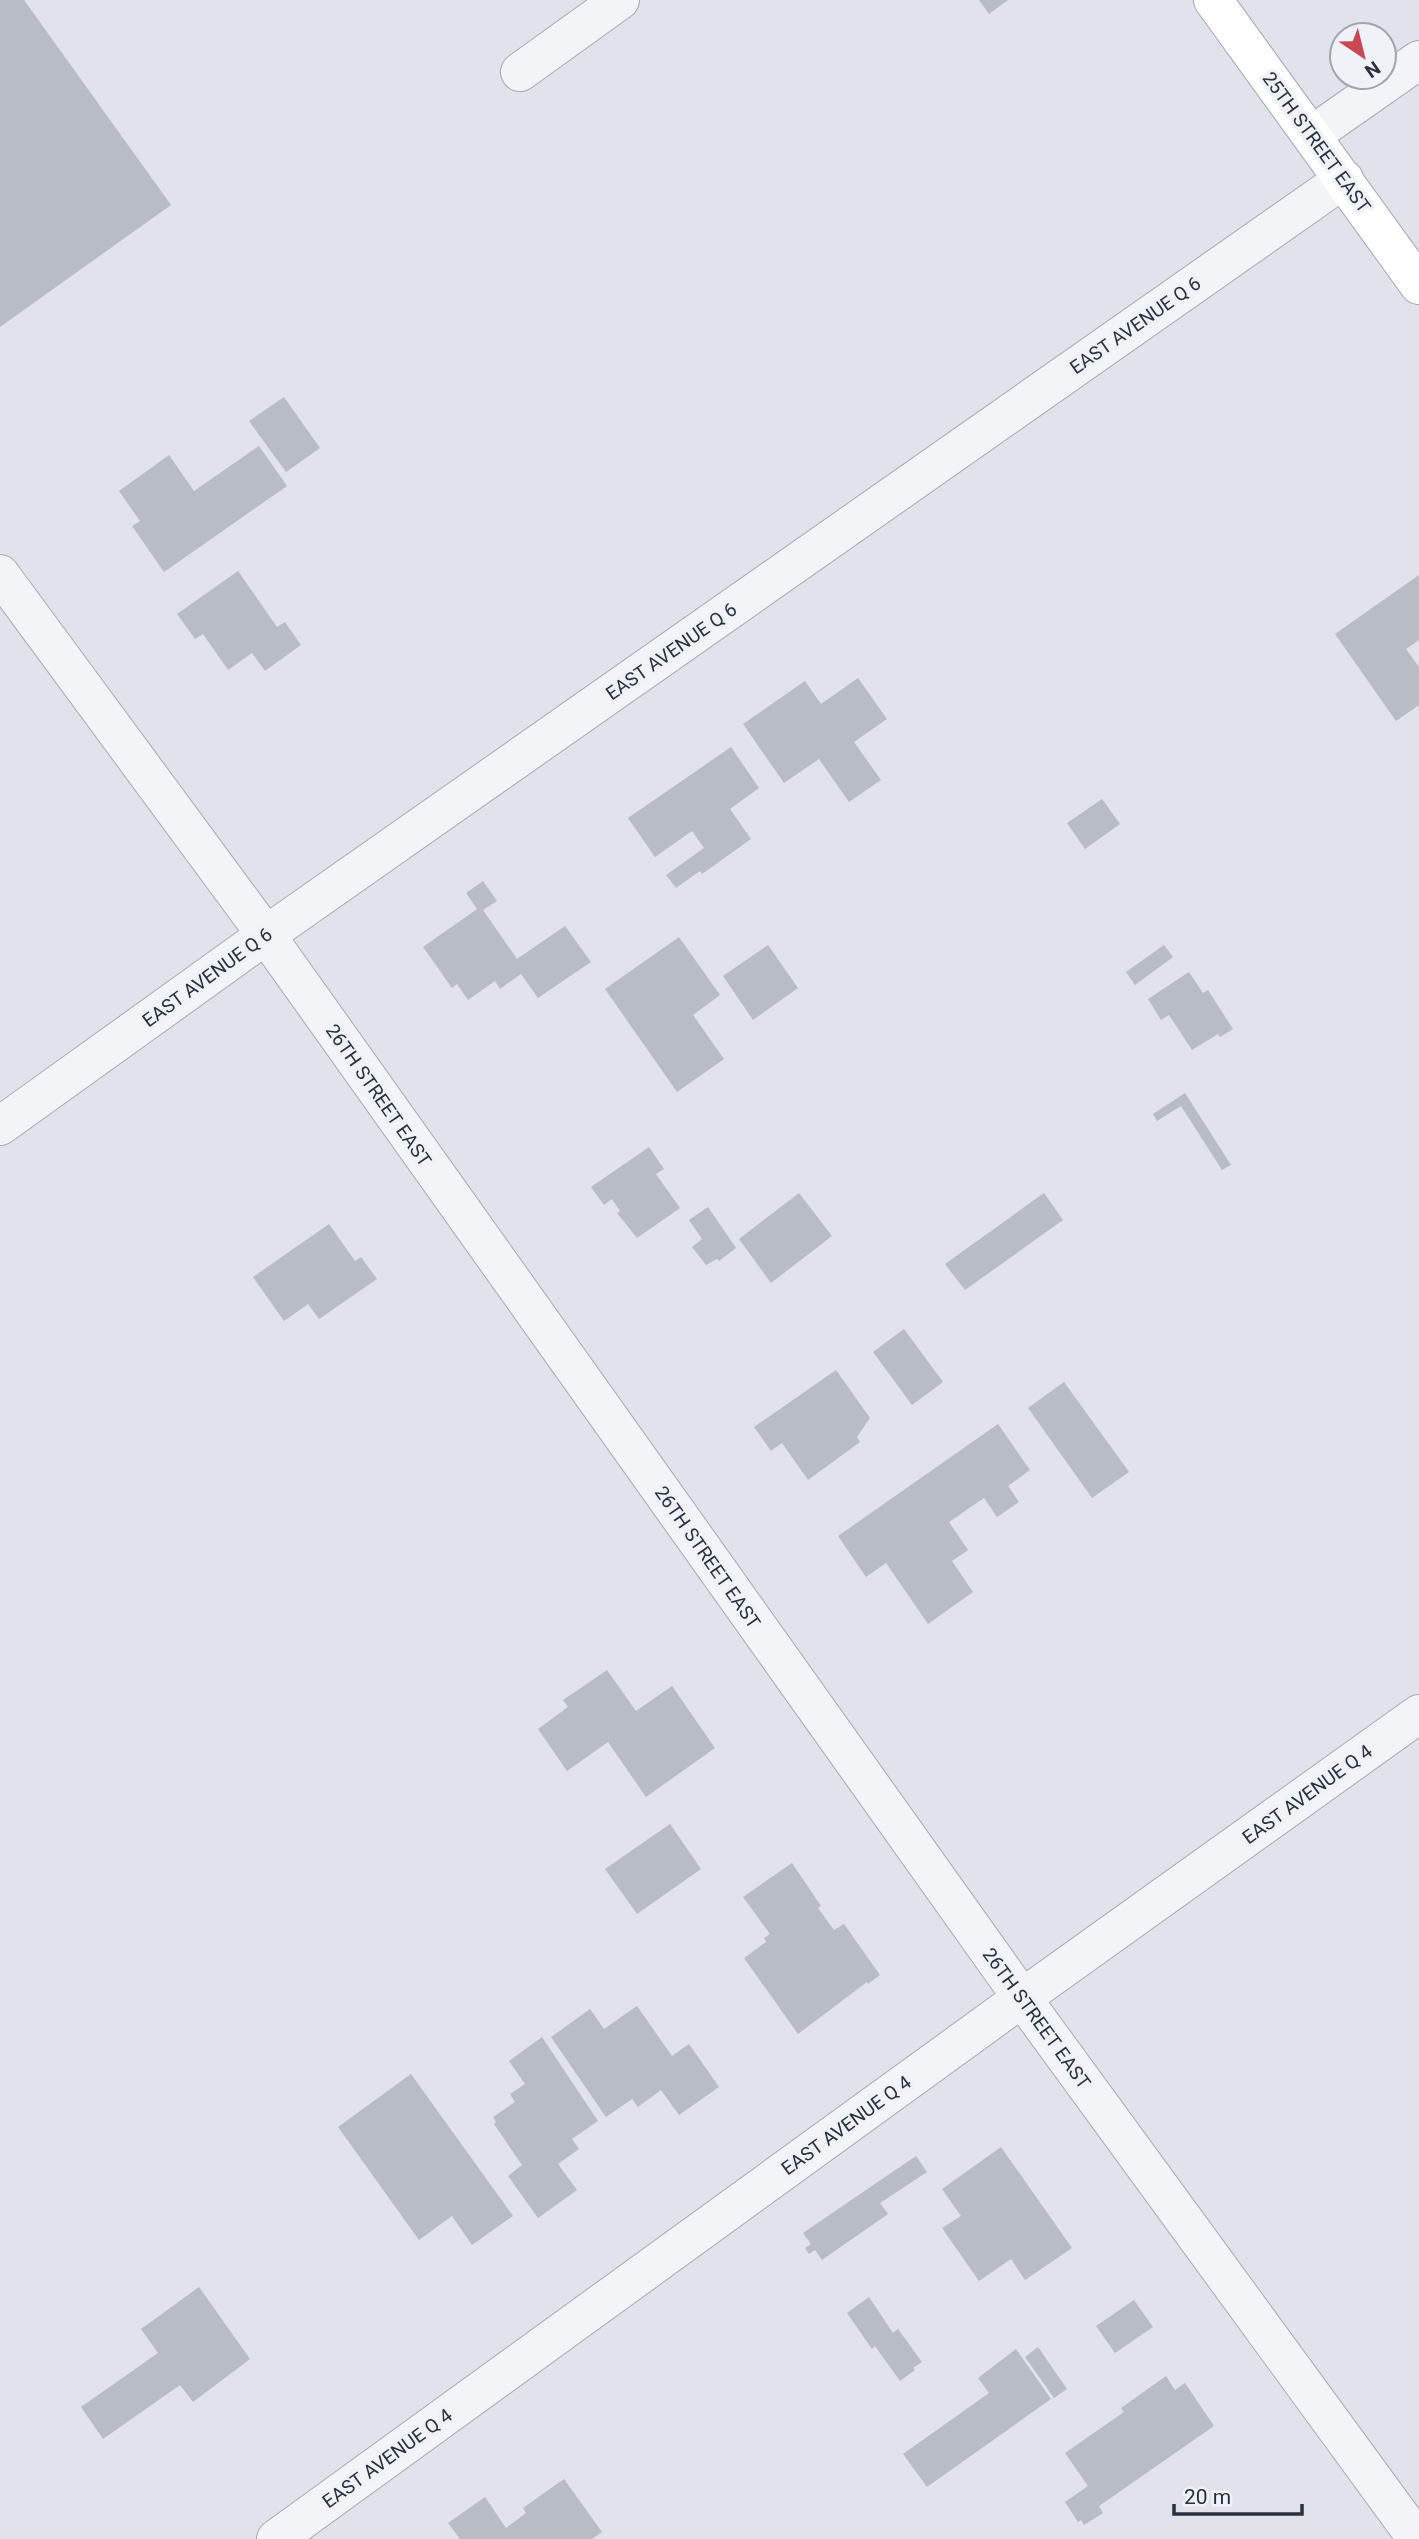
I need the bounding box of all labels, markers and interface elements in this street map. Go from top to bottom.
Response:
north arrow [1328,21,1398,91]
text: N [1360,56,1385,83]
street label: 25TH STREET EAST [1258,67,1375,217]
street label: EAST AVENUE Q 6 [1065,272,1205,379]
street label: EAST AVENUE Q 6 [601,598,741,705]
street label: EAST AVENUE Q 6 [138,923,277,1032]
street label: 26TH STREET EAST [321,1020,436,1171]
street label: 26TH STREET EAST [650,1482,765,1633]
street label: EAST AVENUE Q 4 [1238,1740,1377,1849]
street label: 26TH STREET EAST [978,1943,1095,2093]
street label: EAST AVENUE Q 4 [777,2071,916,2180]
street label: EAST AVENUE Q 4 [318,2404,457,2513]
scale bar [1174,2472,1302,2516]
text: 20 m [1184,2485,1231,2509]

